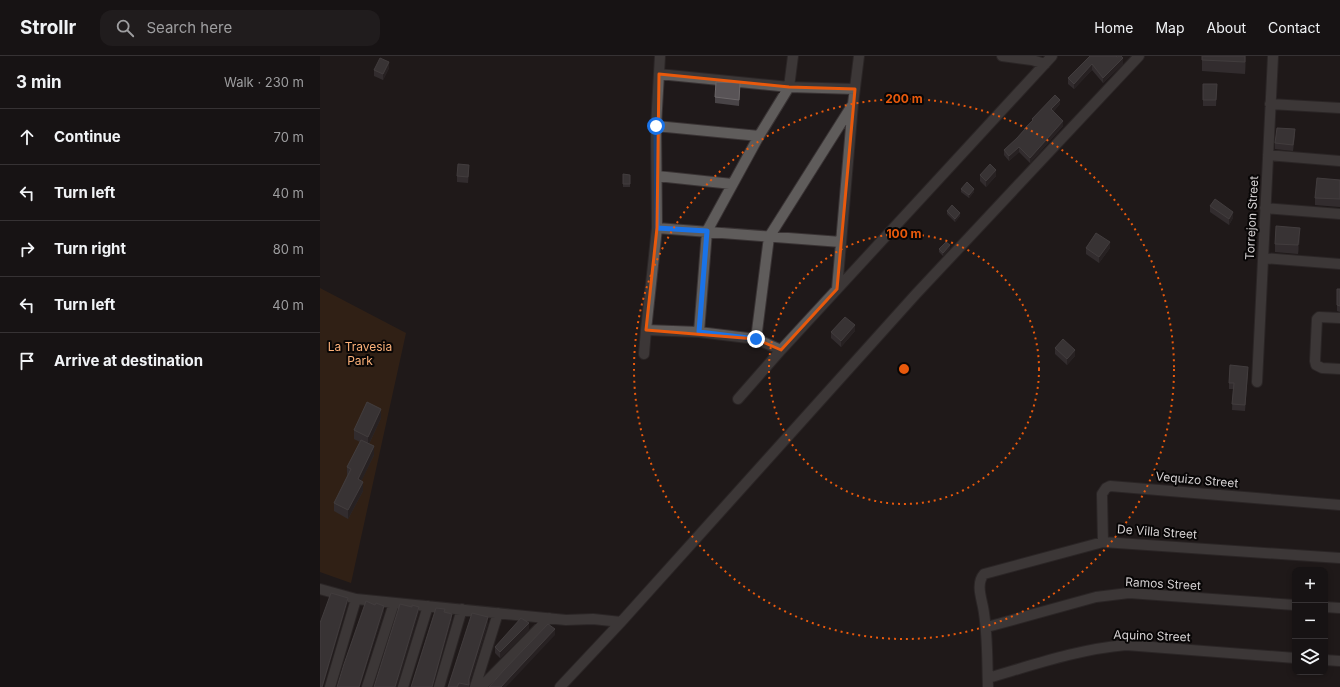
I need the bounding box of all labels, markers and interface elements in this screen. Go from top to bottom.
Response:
search box [100,10,380,46]
text: Strollr [20,16,76,39]
icon: search [114,17,136,39]
text: Search here [146,18,232,37]
text: Home [1094,19,1133,36]
text: Map [1155,19,1185,36]
text: About [1207,19,1246,36]
text: Contact [1268,19,1320,36]
text: 3 min [16,72,62,92]
text: Walk · 230 m [224,74,304,90]
text: 200 m [885,91,923,106]
route start [647,117,665,135]
icon: ahead [16,126,38,148]
text: Continue [54,127,121,146]
text: 70 m [274,129,304,145]
street label: Torrejon Street [1242,175,1261,261]
icon: left [16,182,38,204]
text: Turn left [54,183,115,202]
text: 40 m [272,185,304,201]
text: 100 m [886,226,922,241]
icon: right [16,238,38,260]
text: Turn right [54,239,126,258]
text: 80 m [273,241,304,257]
icon: left [16,294,38,316]
text: Turn left [54,295,115,314]
text: 40 m [272,297,304,313]
route end [747,330,765,348]
park label: La Travesia Park [328,339,392,368]
icon: arrive [16,350,38,372]
text: Arrive at destination [54,351,203,370]
centre of rings [897,362,911,376]
street label: Vequizo Street [1155,468,1239,491]
street label: De Villa Street [1117,521,1198,542]
map controls [1292,567,1328,675]
button: + [1292,567,1328,603]
street label: Ramos Street [1125,574,1201,593]
button: − [1292,603,1328,639]
street label: Aquino Street [1113,627,1191,644]
button: layers [1292,639,1328,675]

